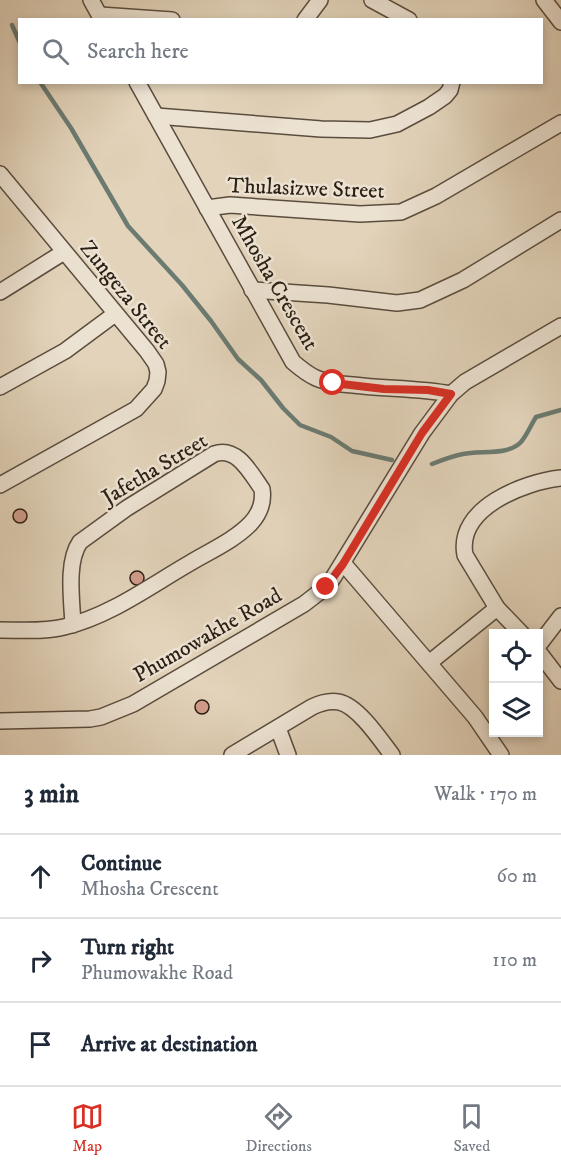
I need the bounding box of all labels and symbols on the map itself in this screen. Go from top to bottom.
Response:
street label: Thulasizwe Street [227,172,385,205]
street label: Mhosha Crescent [225,210,324,355]
street label: Zungeza Street [74,235,178,355]
route start [319,369,345,395]
street label: Jafetha Street [95,427,212,512]
route end [312,573,338,599]
street label: Phumowakhe Road [129,582,287,689]

